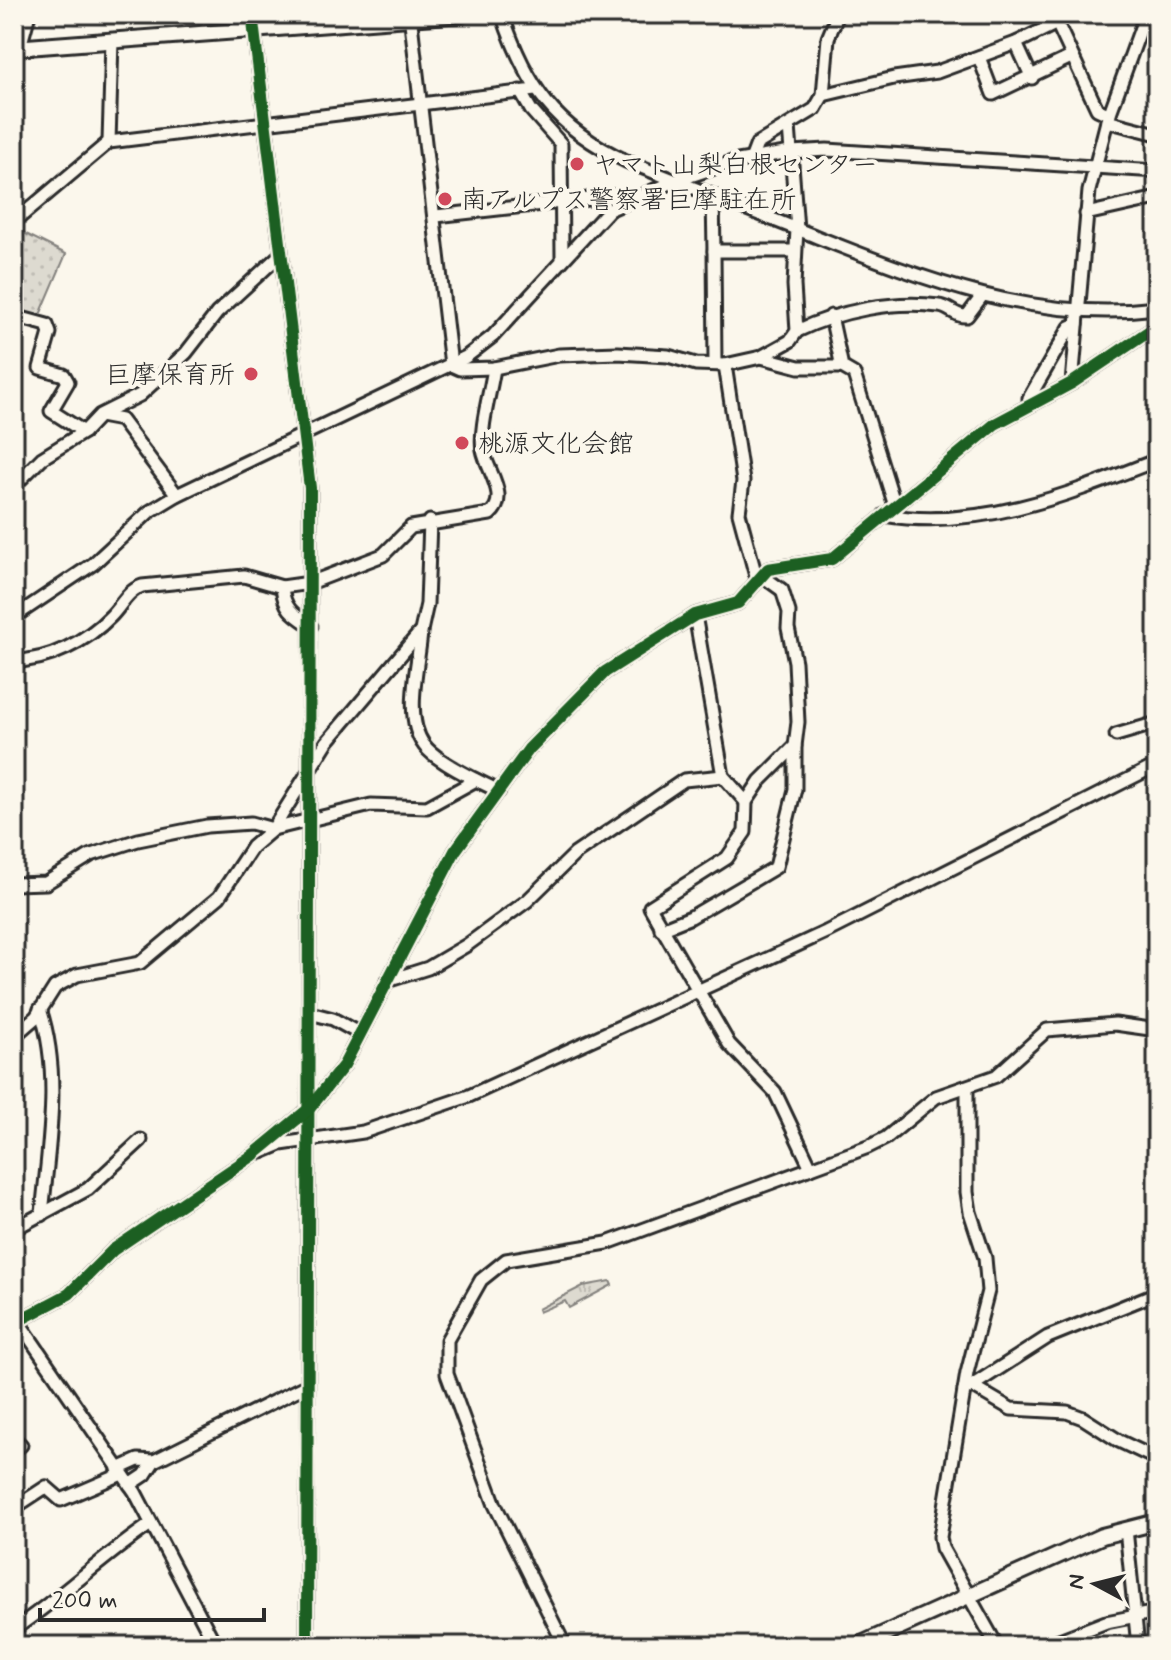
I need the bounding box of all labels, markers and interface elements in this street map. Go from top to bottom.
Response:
place label: ヤマト山梨白根センター [593,149,878,183]
marker: ヤマト山梨白根センター [568,155,586,173]
place label: 南アルプス警察署巨摩駐在所 [461,184,796,218]
marker: 南アルプス警察署巨摩駐在所 [436,190,454,208]
place label: 巨摩保育所 [105,359,235,393]
marker: 巨摩保育所 [242,365,260,383]
place label: 桃源文化会館 [478,428,634,462]
marker: 桃源文化会館 [453,434,471,452]
north arrow [1055,1544,1135,1624]
scale bar [40,1572,264,1622]
text: N [1062,1573,1092,1591]
text: 200 m [52,1586,118,1617]

